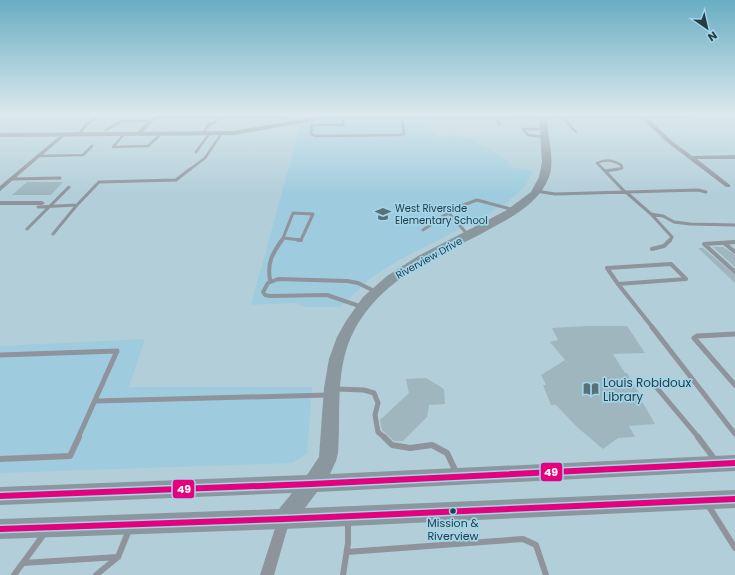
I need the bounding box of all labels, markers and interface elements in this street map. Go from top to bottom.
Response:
north arrow [687,8,727,48]
text: N [705,27,720,45]
place label: West Riverside Elementary School [395,201,488,228]
school or university icon: West Riverside Elementary School [374,205,392,223]
street label: Riverview Drive [393,233,465,283]
place label: Louis Robidoux Library [603,374,691,405]
library icon: Louis Robidoux Library [582,380,600,398]
line badge: 49 [540,462,563,482]
text: 49 [544,464,558,480]
line badge: 49 [172,479,195,499]
text: 49 [177,481,191,497]
marker: Mission & Riverview [448,506,458,516]
place label: Mission & Riverview [427,515,480,544]

